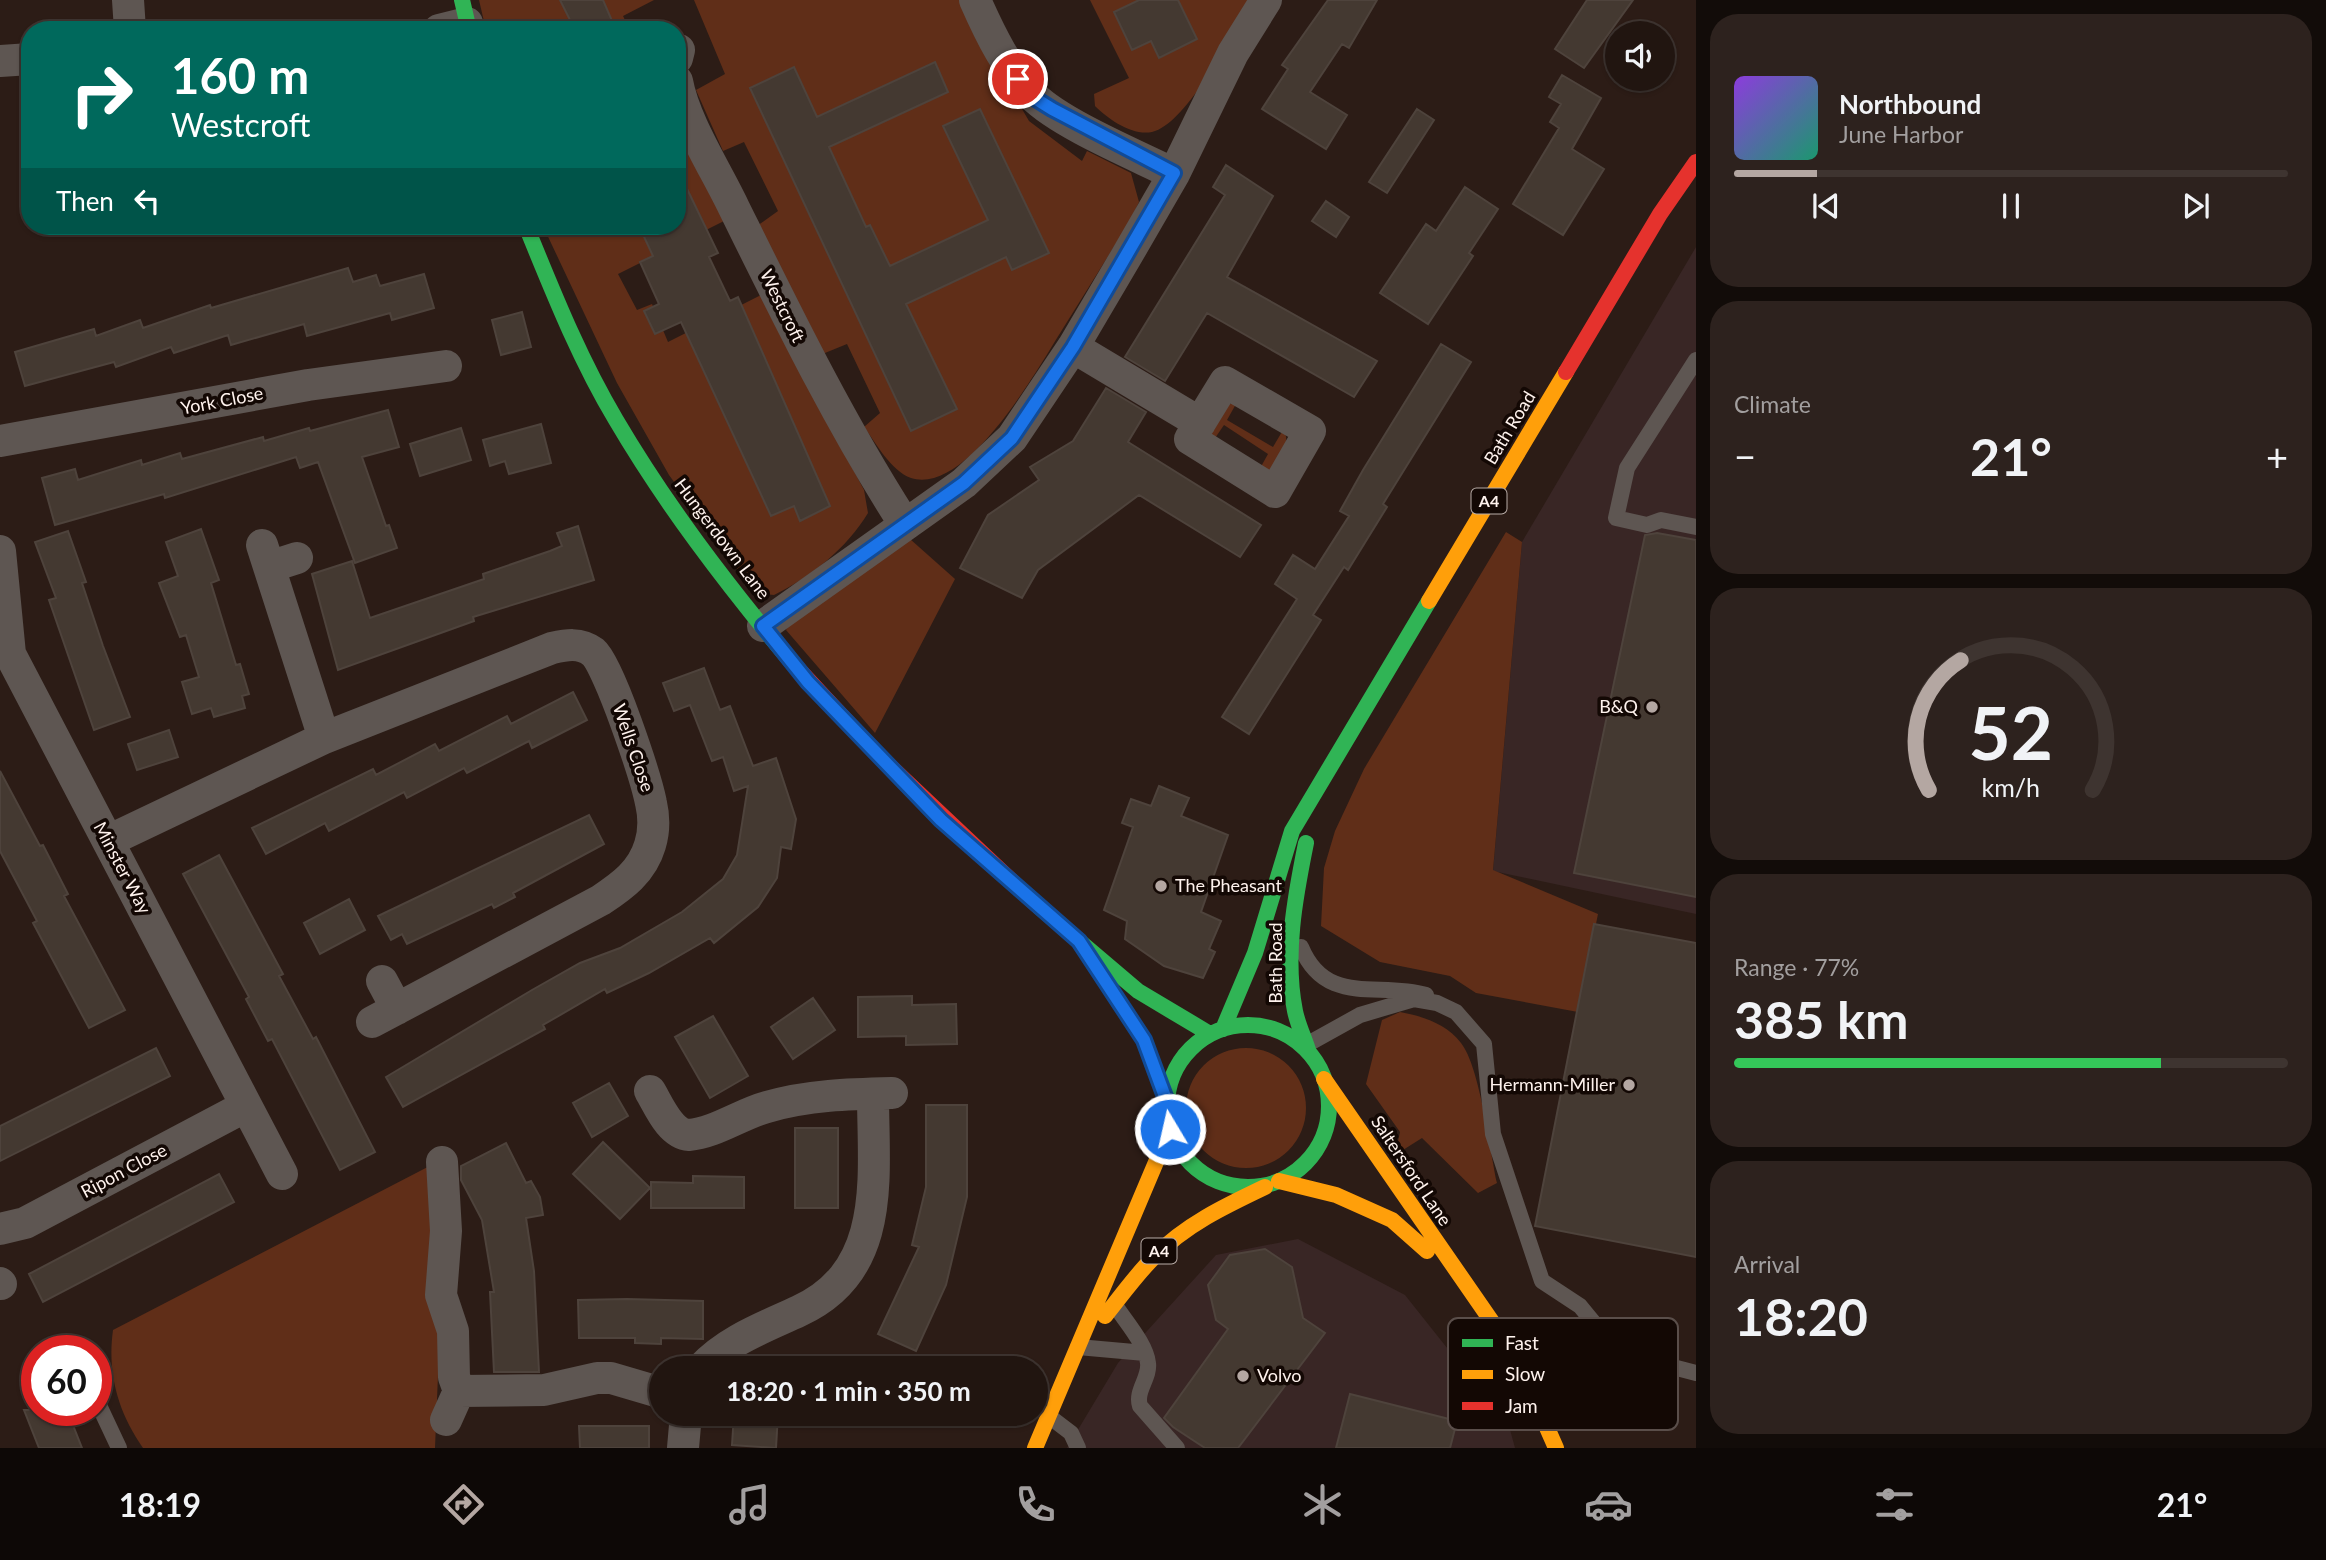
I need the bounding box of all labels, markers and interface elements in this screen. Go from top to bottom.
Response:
map controls [1605,21,1675,91]
button: sound [1605,21,1675,91]
text: 160 m [171,46,309,104]
icon: right [56,49,147,140]
pin [988,49,1048,109]
icon: arrive [999,60,1037,98]
text: Northbound [1839,88,1981,120]
text: Westcroft [171,105,310,144]
text: June Harbor [1839,120,1963,148]
icon: left [128,182,166,220]
text: Then [56,185,114,217]
icon: previous [1807,187,1845,225]
icon: pause [1992,187,2030,225]
icon: next [2177,187,2215,225]
street label: Westcroft [756,265,810,346]
street label: York Close [179,381,265,419]
street label: Bath Road [1479,387,1540,468]
text: Climate [1734,390,1811,418]
text: 21° [1970,425,2052,487]
text: − [1734,433,1756,479]
text: + [2266,433,2288,479]
street label: Hungerdown Lane [670,474,775,603]
road number: A4 [1472,488,1506,514]
text: 52 [1969,688,2053,776]
place label: B&Q [1599,695,1639,717]
marker: B&Q [1644,699,1660,715]
street label: Wells Close [609,701,659,795]
text: km/h [1982,772,2040,802]
street label: Minster Way [90,818,157,918]
place label: The Pheasant [1175,874,1283,896]
marker: The Pheasant [1153,878,1169,894]
street label: Bath Road [1264,922,1286,1004]
text: Range · 77% [1734,953,1859,981]
text: 385 km [1734,988,1908,1050]
place label: Hermann-Miller [1490,1073,1615,1095]
marker: Hermann-Miller [1621,1077,1637,1093]
position arrow [1133,1092,1207,1166]
street label: Saltersford Lane [1367,1111,1457,1230]
street label: Ripon Close [77,1138,170,1202]
road number: A4 [1142,1238,1176,1264]
text: Arrival [1734,1250,1800,1278]
text: 18:20 [1734,1285,1868,1347]
legend [1448,1318,1678,1430]
text: Fast [1505,1331,1539,1354]
speed limit sign: 60 [21,1335,112,1426]
text: Slow [1505,1362,1545,1385]
place label: Volvo [1257,1364,1302,1386]
marker: Volvo [1235,1368,1251,1384]
text: 18:20 · 1 min · 350 m [726,1375,971,1407]
text: Jam [1505,1394,1538,1417]
icon: directions [439,1480,488,1529]
icon: music [725,1480,774,1529]
icon: phone [1011,1480,1060,1529]
icon: climate [1298,1480,1347,1529]
icon: car [1584,1480,1633,1529]
icon: filters [1870,1480,1919,1529]
text: 18:19 [119,1485,201,1524]
text: 21° [2157,1485,2207,1524]

